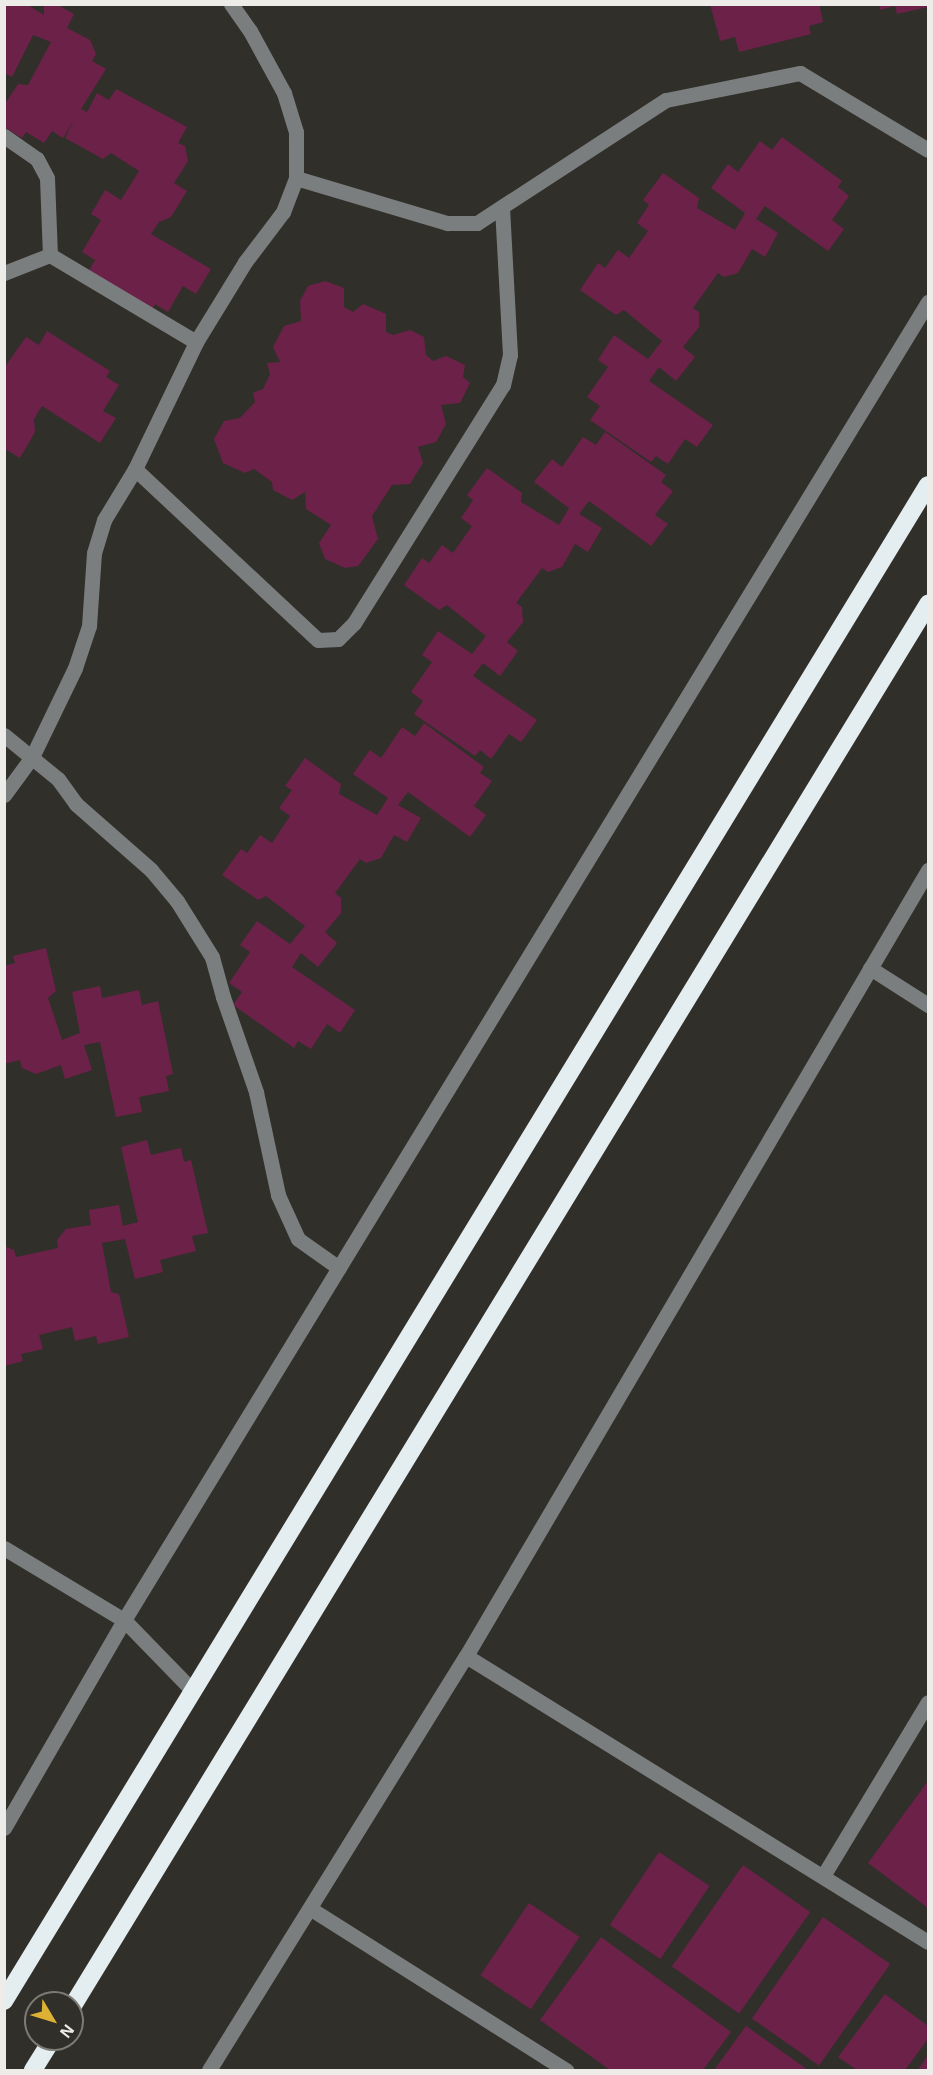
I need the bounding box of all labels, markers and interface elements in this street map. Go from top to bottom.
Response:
north arrow [24,1991,84,2051]
text: N [57,2021,77,2041]

